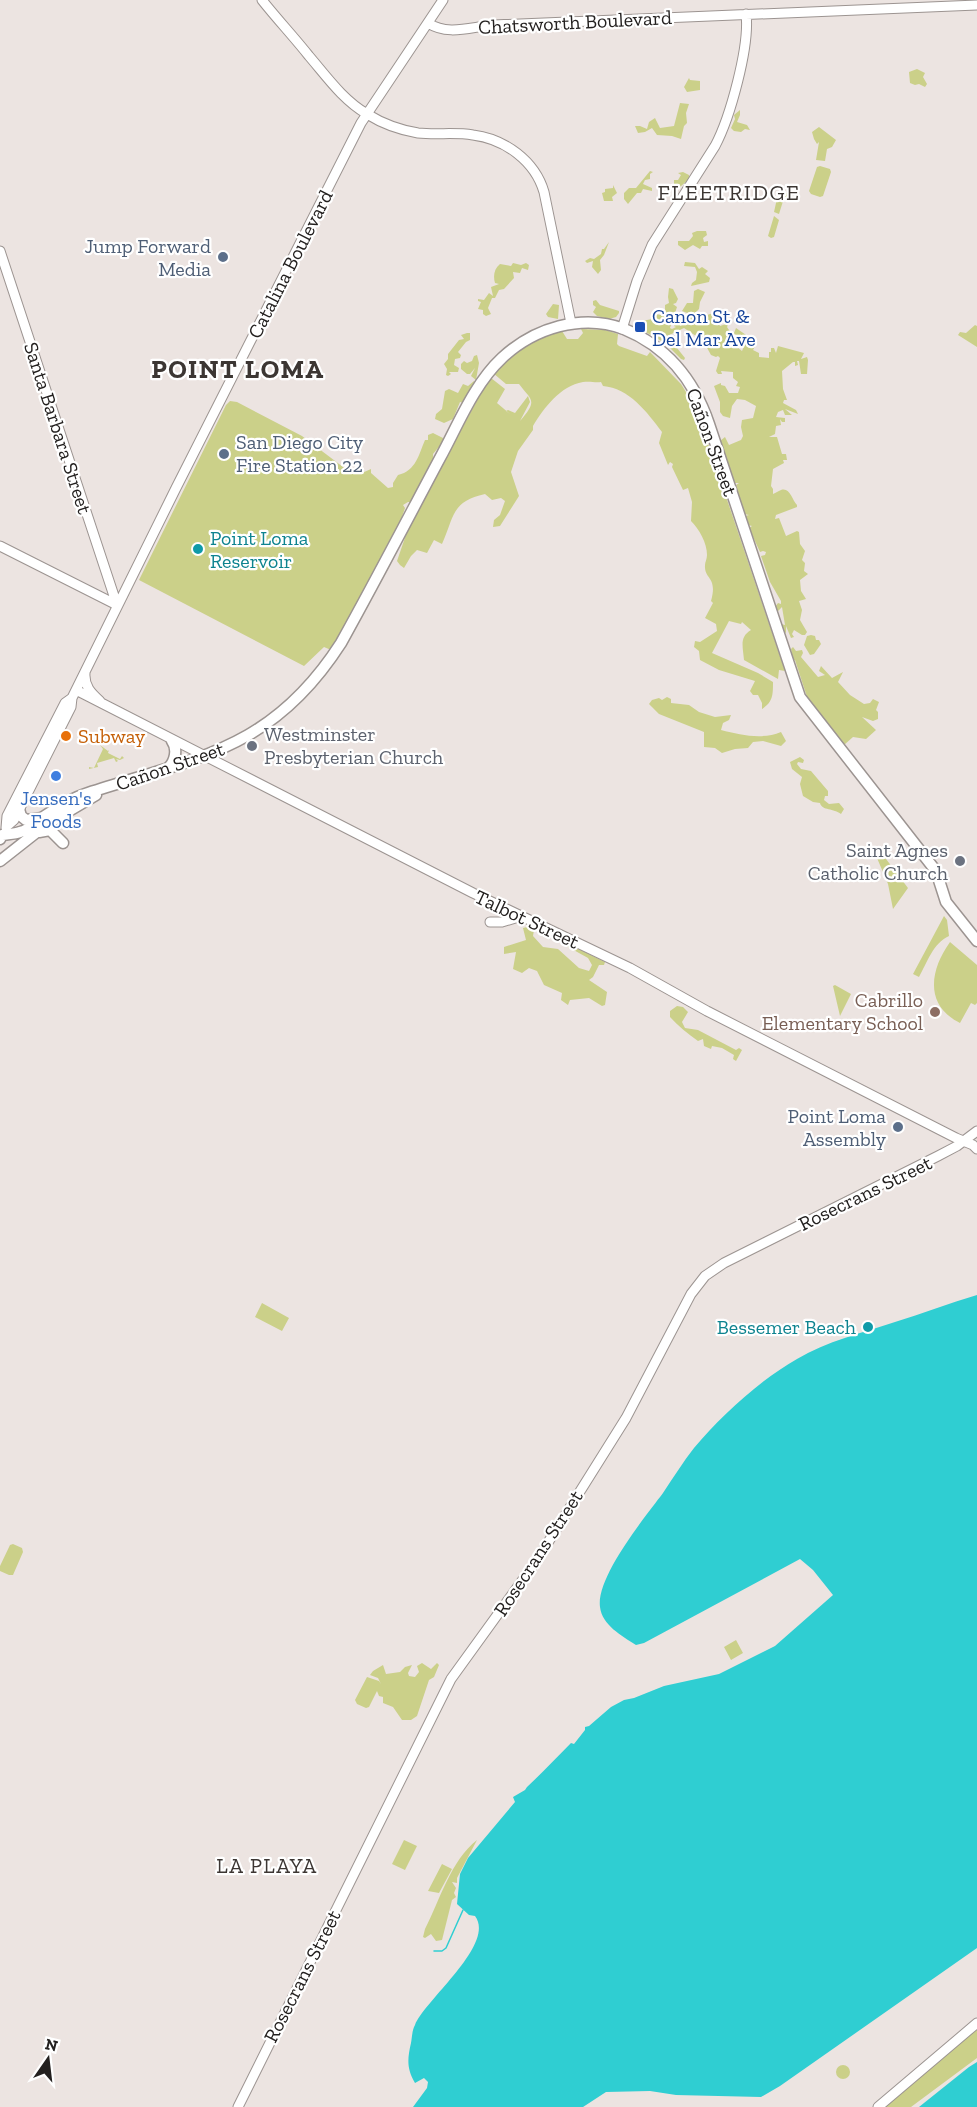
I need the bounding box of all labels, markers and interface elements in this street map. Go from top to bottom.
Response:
street label: Chatsworth Boulevard [478,5,672,39]
district label: FLEETRIDGE [657,179,801,206]
street label: Catalina Boulevard [242,186,338,342]
place label: Jump Forward Media [84,234,211,281]
marker: Jump Forward Media [216,250,230,264]
place label: Canon St & Del Mar Ave [652,304,756,351]
marker: Canon St & Del Mar Ave [633,320,647,334]
street label: Santa Barbara Street [19,339,97,517]
district label: POINT LOMA [151,353,325,385]
street label: Cañon Street [681,385,743,500]
place label: San Diego City Fire Station 22 [236,430,364,477]
marker: San Diego City Fire Station 22 [217,447,231,461]
place label: Point Loma Reservoir [210,526,309,573]
marker: Point Loma Reservoir [191,542,205,556]
place label: Westminster Presbyterian Church [264,722,444,769]
place label: Subway [78,724,146,748]
marker: Subway [59,729,73,743]
street label: Cañon Street [113,736,228,796]
marker: Westminster Presbyterian Church [245,739,259,753]
marker: Jensen's Foods [49,769,63,783]
place label: Jensen's Foods [20,786,92,833]
place label: Saint Agnes Catholic Church [808,838,949,885]
marker: Saint Agnes Catholic Church [953,854,967,868]
street label: Talbot Street [471,884,584,954]
place label: Cabrillo Elementary School [762,988,923,1035]
marker: Cabrillo Elementary School [928,1005,942,1019]
place label: Point Loma Assembly [788,1104,887,1151]
marker: Point Loma Assembly [891,1120,905,1134]
street label: Rosecrans Street [794,1150,936,1236]
place label: Bessemer Beach [717,1315,857,1339]
marker: Bessemer Beach [861,1320,875,1334]
street label: Rosecrans Street [488,1485,588,1620]
district label: LA PLAYA [216,1853,318,1878]
street label: Rosecrans Street [258,1905,346,2046]
north arrow [18,2029,78,2089]
text: N [43,2034,60,2056]

